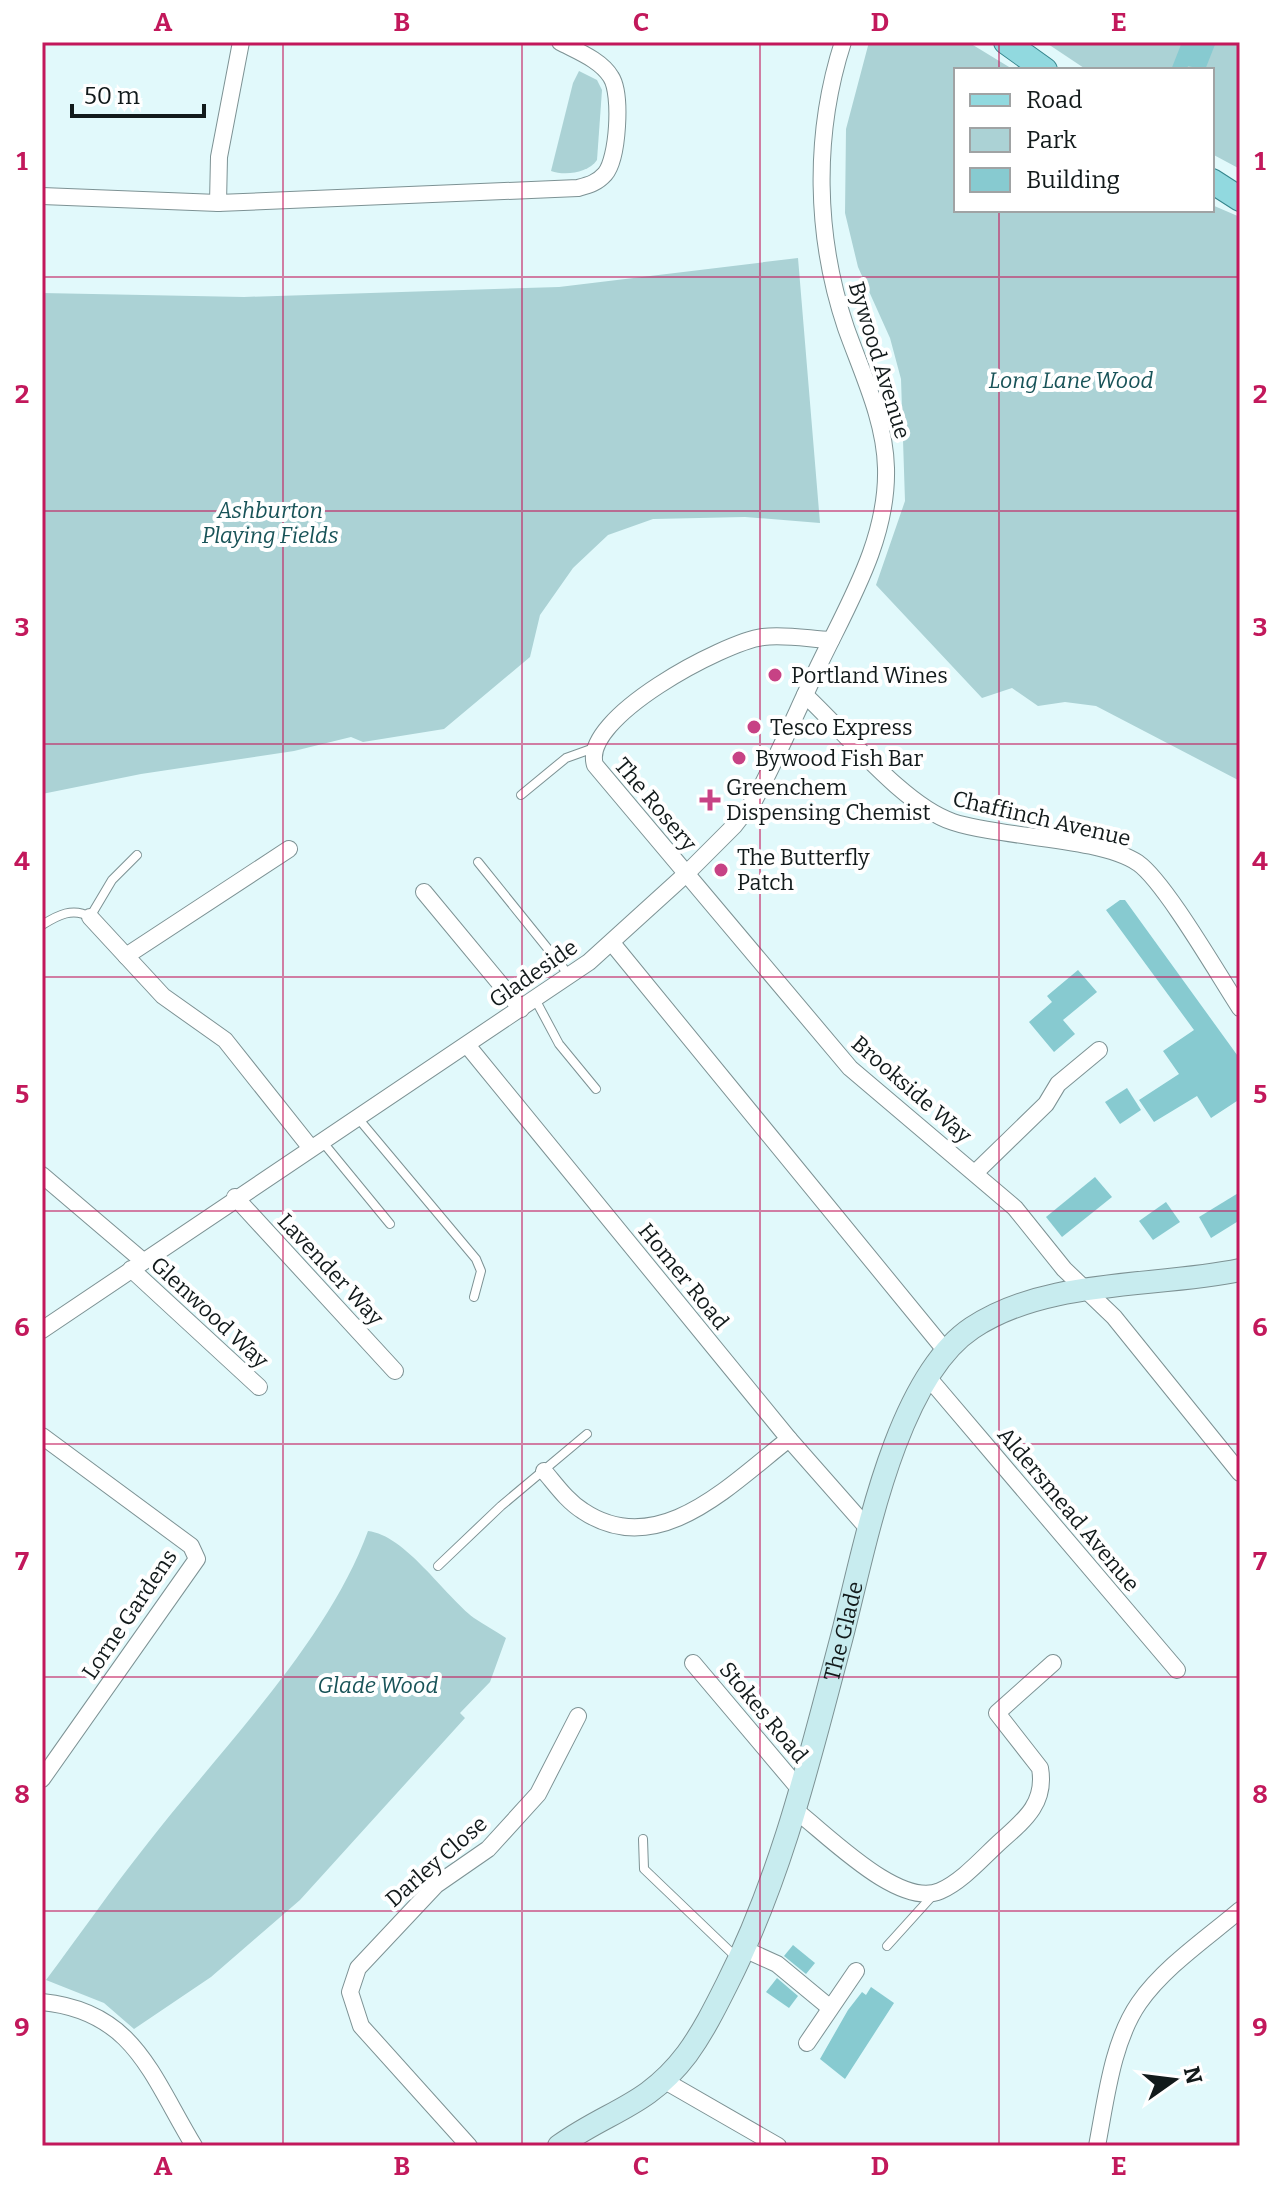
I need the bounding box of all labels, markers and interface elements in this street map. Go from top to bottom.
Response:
text: A [154,7,173,38]
text: B [394,7,410,38]
text: C [633,7,649,38]
text: D [871,7,889,38]
text: E [1111,7,1127,38]
scale bar [72,68,204,118]
legend [954,68,1214,212]
text: 50 m [84,82,140,110]
text: Road [1026,86,1082,114]
text: Park [1026,126,1077,154]
text: 1 [16,146,28,177]
text: 1 [1254,146,1266,177]
text: Building [1026,166,1120,194]
street label: Bywood Avenue [843,278,916,442]
park label: Long Lane Wood [989,367,1154,394]
text: 2 [15,379,29,410]
text: 2 [1253,379,1267,410]
park label: Ashburton Playing Fields [202,497,338,549]
text: 3 [15,612,29,643]
text: 3 [1253,612,1267,643]
place label: Portland Wines [791,662,948,689]
marker: Portland Wines [766,666,784,684]
place label: Tesco Express [770,714,913,741]
marker: Tesco Express [745,718,763,736]
place label: Bywood Fish Bar [755,745,923,772]
marker: Bywood Fish Bar [730,749,748,767]
street label: The Rosery [609,752,703,857]
place label: Greenchem Dispensing Chemist [726,774,931,826]
street label: Chaffinch Avenue [950,785,1134,852]
marker: Greenchem Dispensing Chemist [701,791,719,809]
place label: The Butterfly Patch [737,844,870,896]
text: 4 [14,846,30,877]
text: 4 [1252,846,1268,877]
marker: The Butterfly Patch [712,861,730,879]
street label: Gladeside [484,933,583,1014]
street label: Brookside Way [846,1030,978,1149]
text: 5 [15,1079,29,1110]
text: 5 [1253,1079,1267,1110]
street label: Lavender Way [272,1208,390,1331]
street label: Homer Road [633,1218,735,1335]
street label: Glenwood Way [145,1251,274,1374]
text: 6 [14,1312,30,1343]
text: 6 [1252,1312,1268,1343]
street label: Aldersmead Avenue [992,1422,1145,1597]
street label: Lorne Gardens [76,1544,183,1684]
text: 7 [15,1546,29,1577]
text: 7 [1253,1546,1267,1577]
street label: The Glade [818,1579,869,1684]
street label: Stokes Road [714,1656,814,1768]
park label: Glade Wood [318,1672,439,1699]
text: 8 [14,1779,30,1810]
text: 8 [1252,1779,1268,1810]
street label: Darley Close [380,1810,493,1913]
text: 9 [14,2012,30,2043]
text: 9 [1252,2012,1268,2043]
north arrow [1134,2040,1214,2120]
text: N [1178,2064,1208,2087]
text: A [154,2151,173,2182]
text: B [394,2151,410,2182]
text: C [633,2151,649,2182]
text: D [871,2151,889,2182]
text: E [1111,2151,1127,2182]

